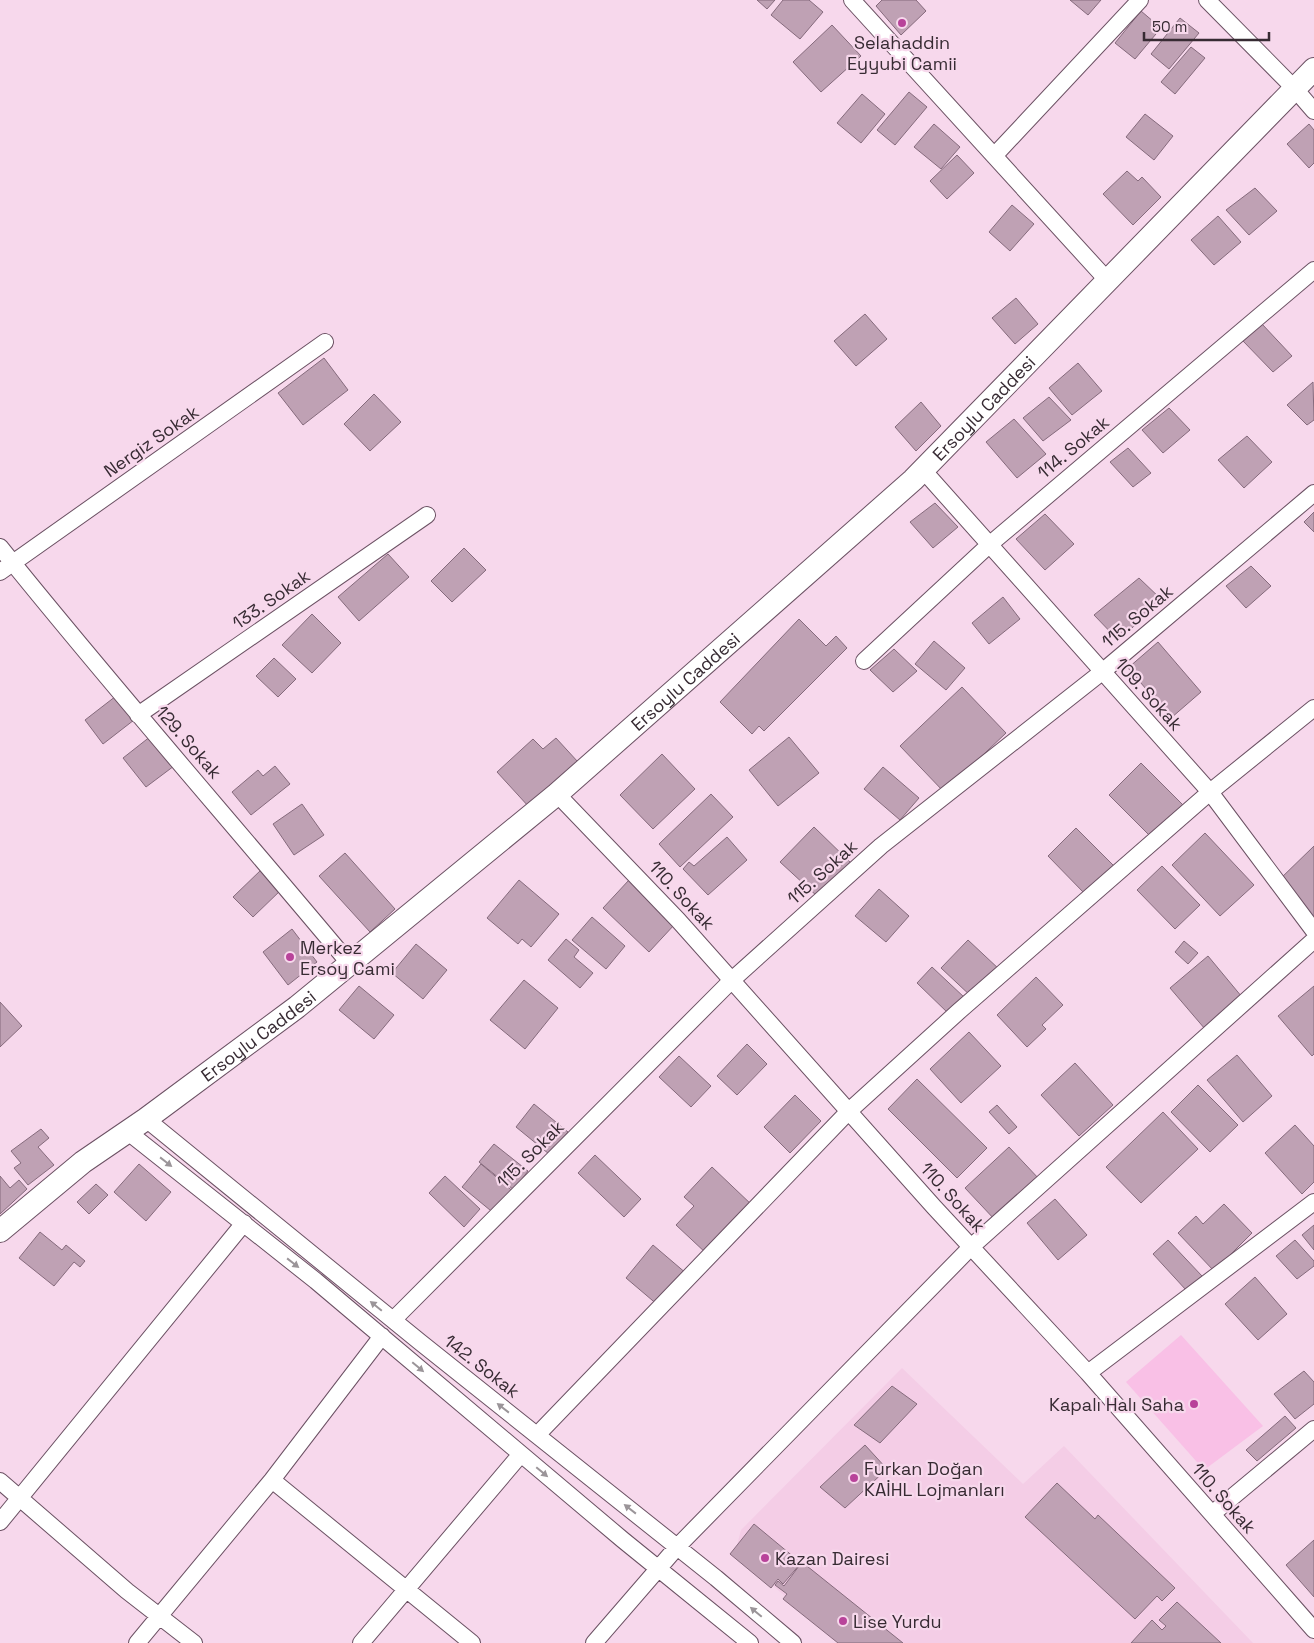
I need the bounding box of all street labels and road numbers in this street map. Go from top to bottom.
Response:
street label: Ersoylu Caddesi [927,350,1040,465]
street label: Nergiz Sokak [99,400,203,482]
street label: 114. Sokak [1032,410,1114,484]
street label: 133. Sokak [228,564,315,634]
street label: 115. Sokak [1097,579,1178,652]
street label: Ersoylu Caddesi [626,627,744,735]
street label: 109. Sokak [1110,653,1188,735]
street label: 129. Sokak [151,701,227,784]
street label: 115. Sokak [782,834,862,909]
street label: 110. Sokak [644,856,720,935]
street label: Ersoylu Caddesi [196,985,320,1086]
street label: 115. Sokak [491,1115,569,1193]
street label: 110. Sokak [915,1157,991,1237]
street label: 142. Sokak [440,1329,525,1403]
street label: 110. Sokak [1187,1458,1261,1538]

